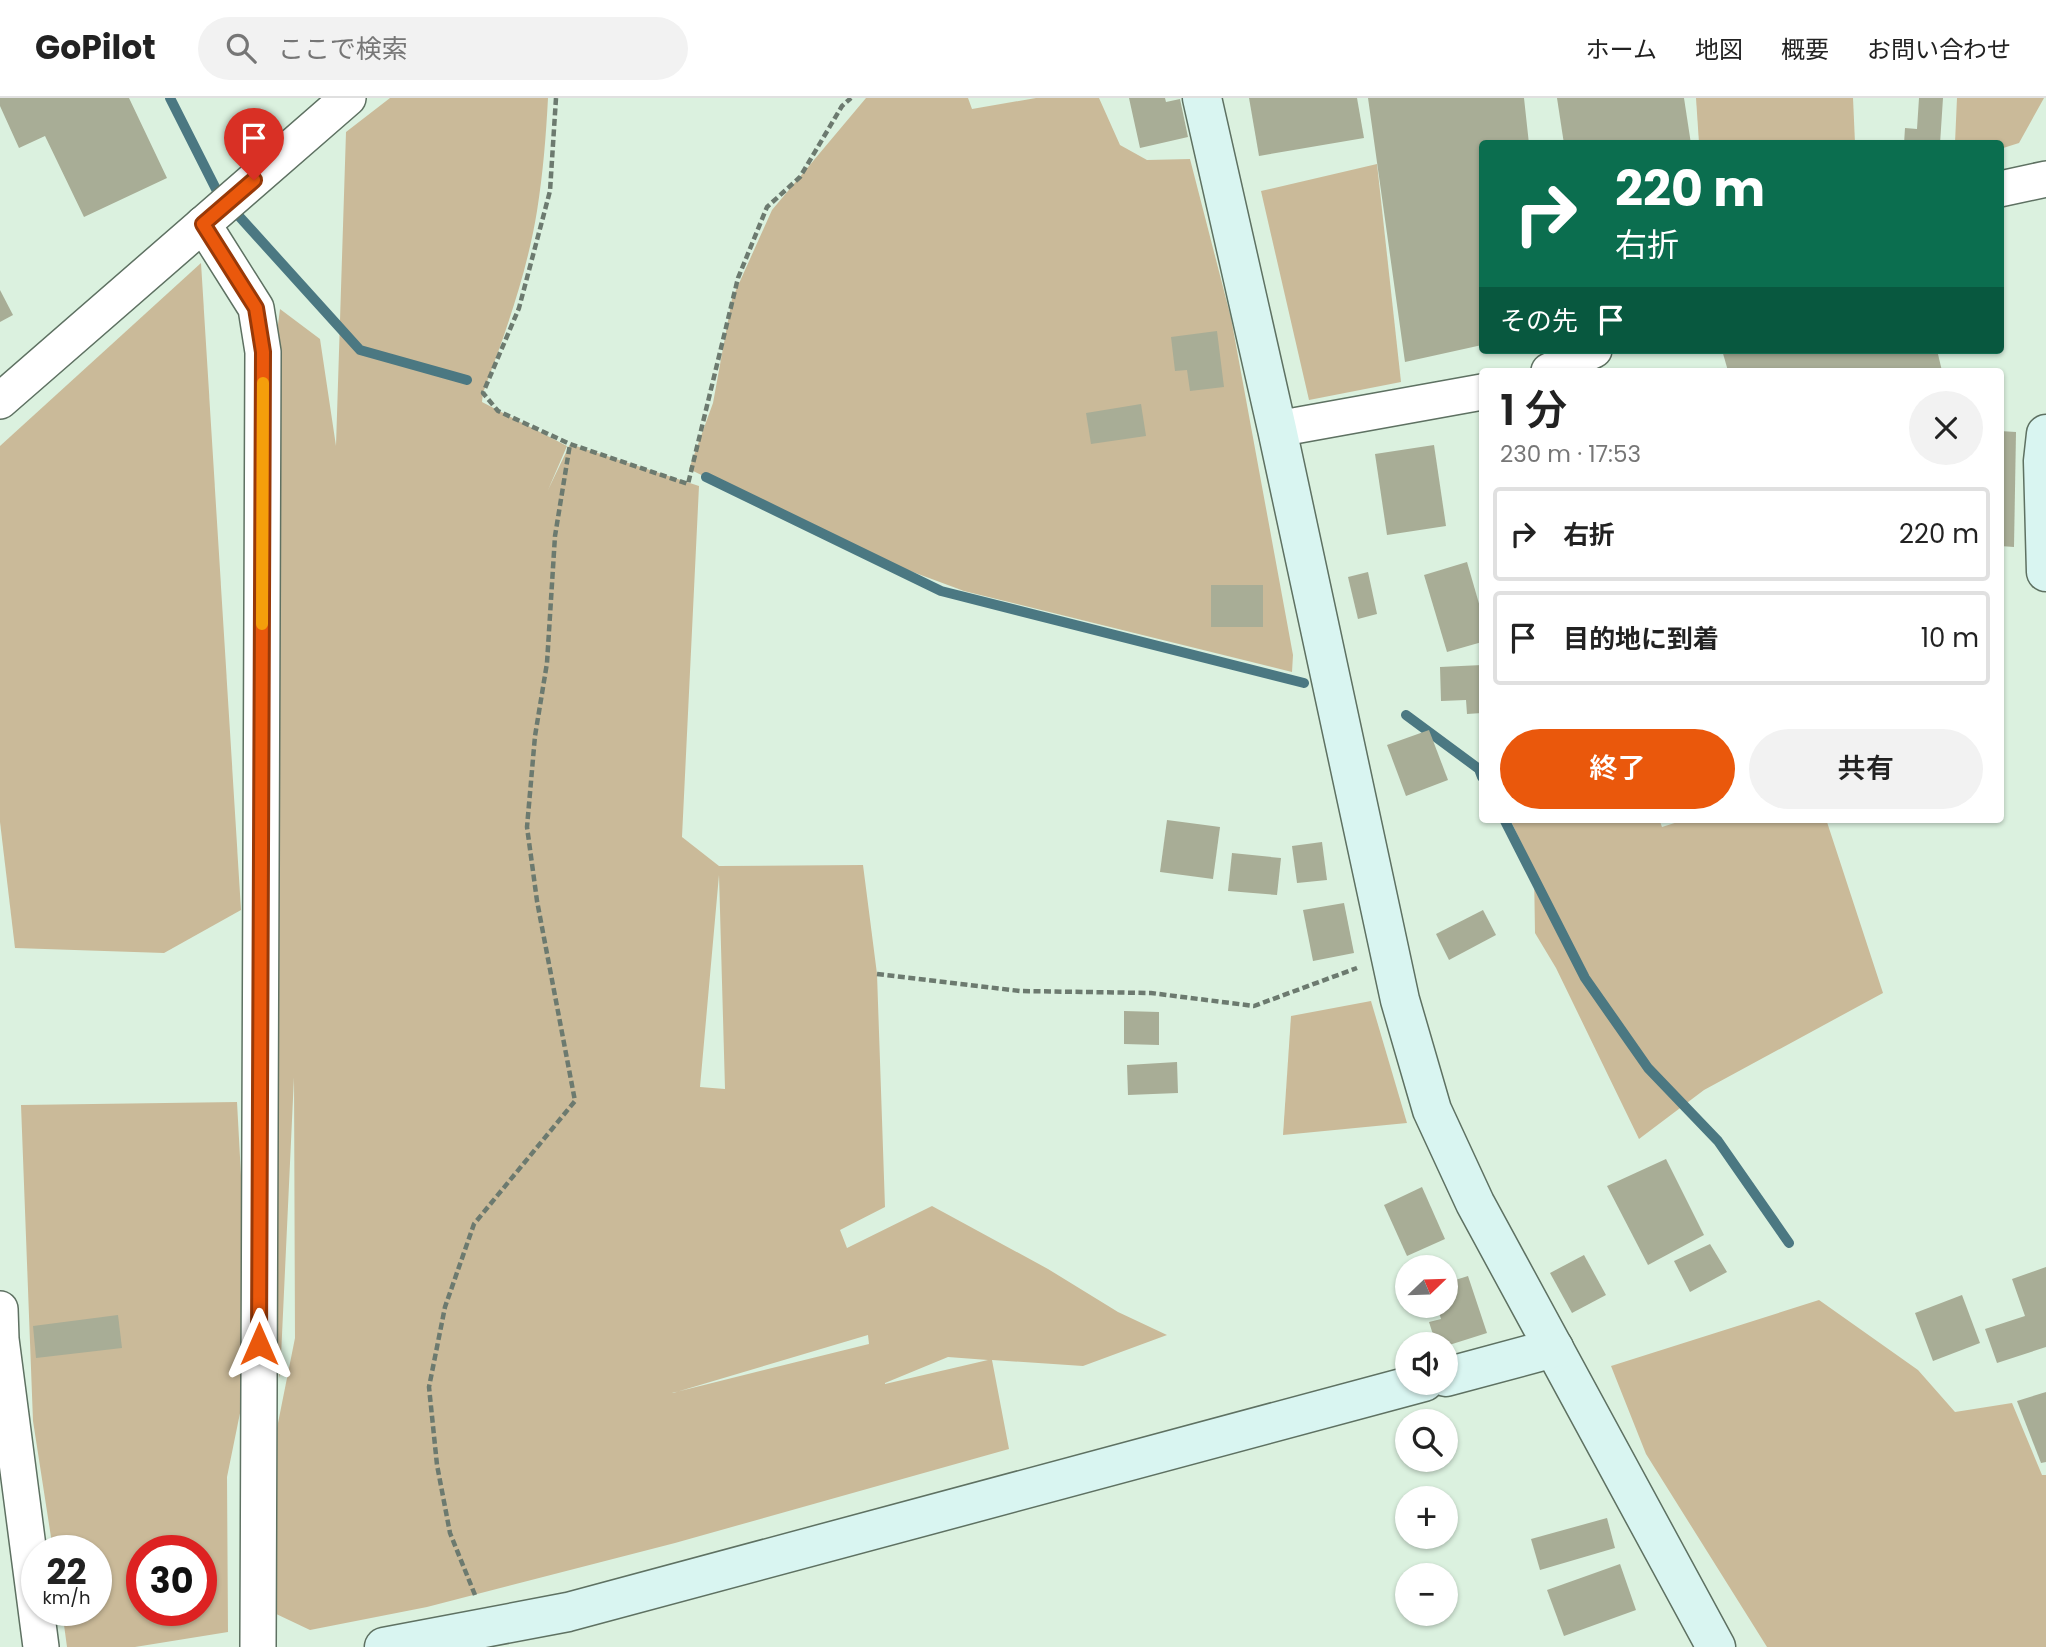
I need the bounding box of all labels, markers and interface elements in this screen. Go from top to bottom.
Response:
search box [198,17,688,80]
text: GoPilot [35,24,156,71]
icon: search [222,29,260,67]
text: ここで検索 [278,31,408,67]
text: ホーム [1586,33,1657,66]
text: 地図 [1695,33,1743,66]
text: 概要 [1781,33,1829,66]
text: お問い合わせ [1867,33,2011,66]
pin [224,108,284,180]
icon: arrive [235,119,273,157]
text: 220 m [1615,155,1765,223]
icon: right [1500,168,1591,259]
text: 右折 [1615,222,1679,267]
icon: arrive [1592,301,1630,339]
text: その先 [1500,303,1578,339]
text: 1 分 [1500,381,1567,440]
button: close [1909,391,1983,465]
text: 230 m · 17:53 [1500,438,1641,470]
icon: right [1504,515,1542,553]
text: 220 m [1899,516,1979,552]
text: 右折 [1563,517,1615,553]
icon: arrive [1504,619,1542,657]
text: 10 m [1921,620,1979,656]
text: 目的地に到着 [1563,621,1719,657]
button: 終了 [1500,729,1735,809]
button: 共有 [1749,729,1983,809]
north arrow [1395,1255,1458,1318]
map controls [1395,1255,1458,1626]
position arrow [222,1307,296,1381]
button: sound [1395,1332,1458,1395]
button: search [1395,1409,1458,1472]
button: + [1395,1486,1458,1549]
speed limit sign: 30 [126,1535,217,1626]
text: 22 [47,1547,86,1596]
button: − [1395,1563,1458,1626]
text: km/h [43,1585,90,1610]

